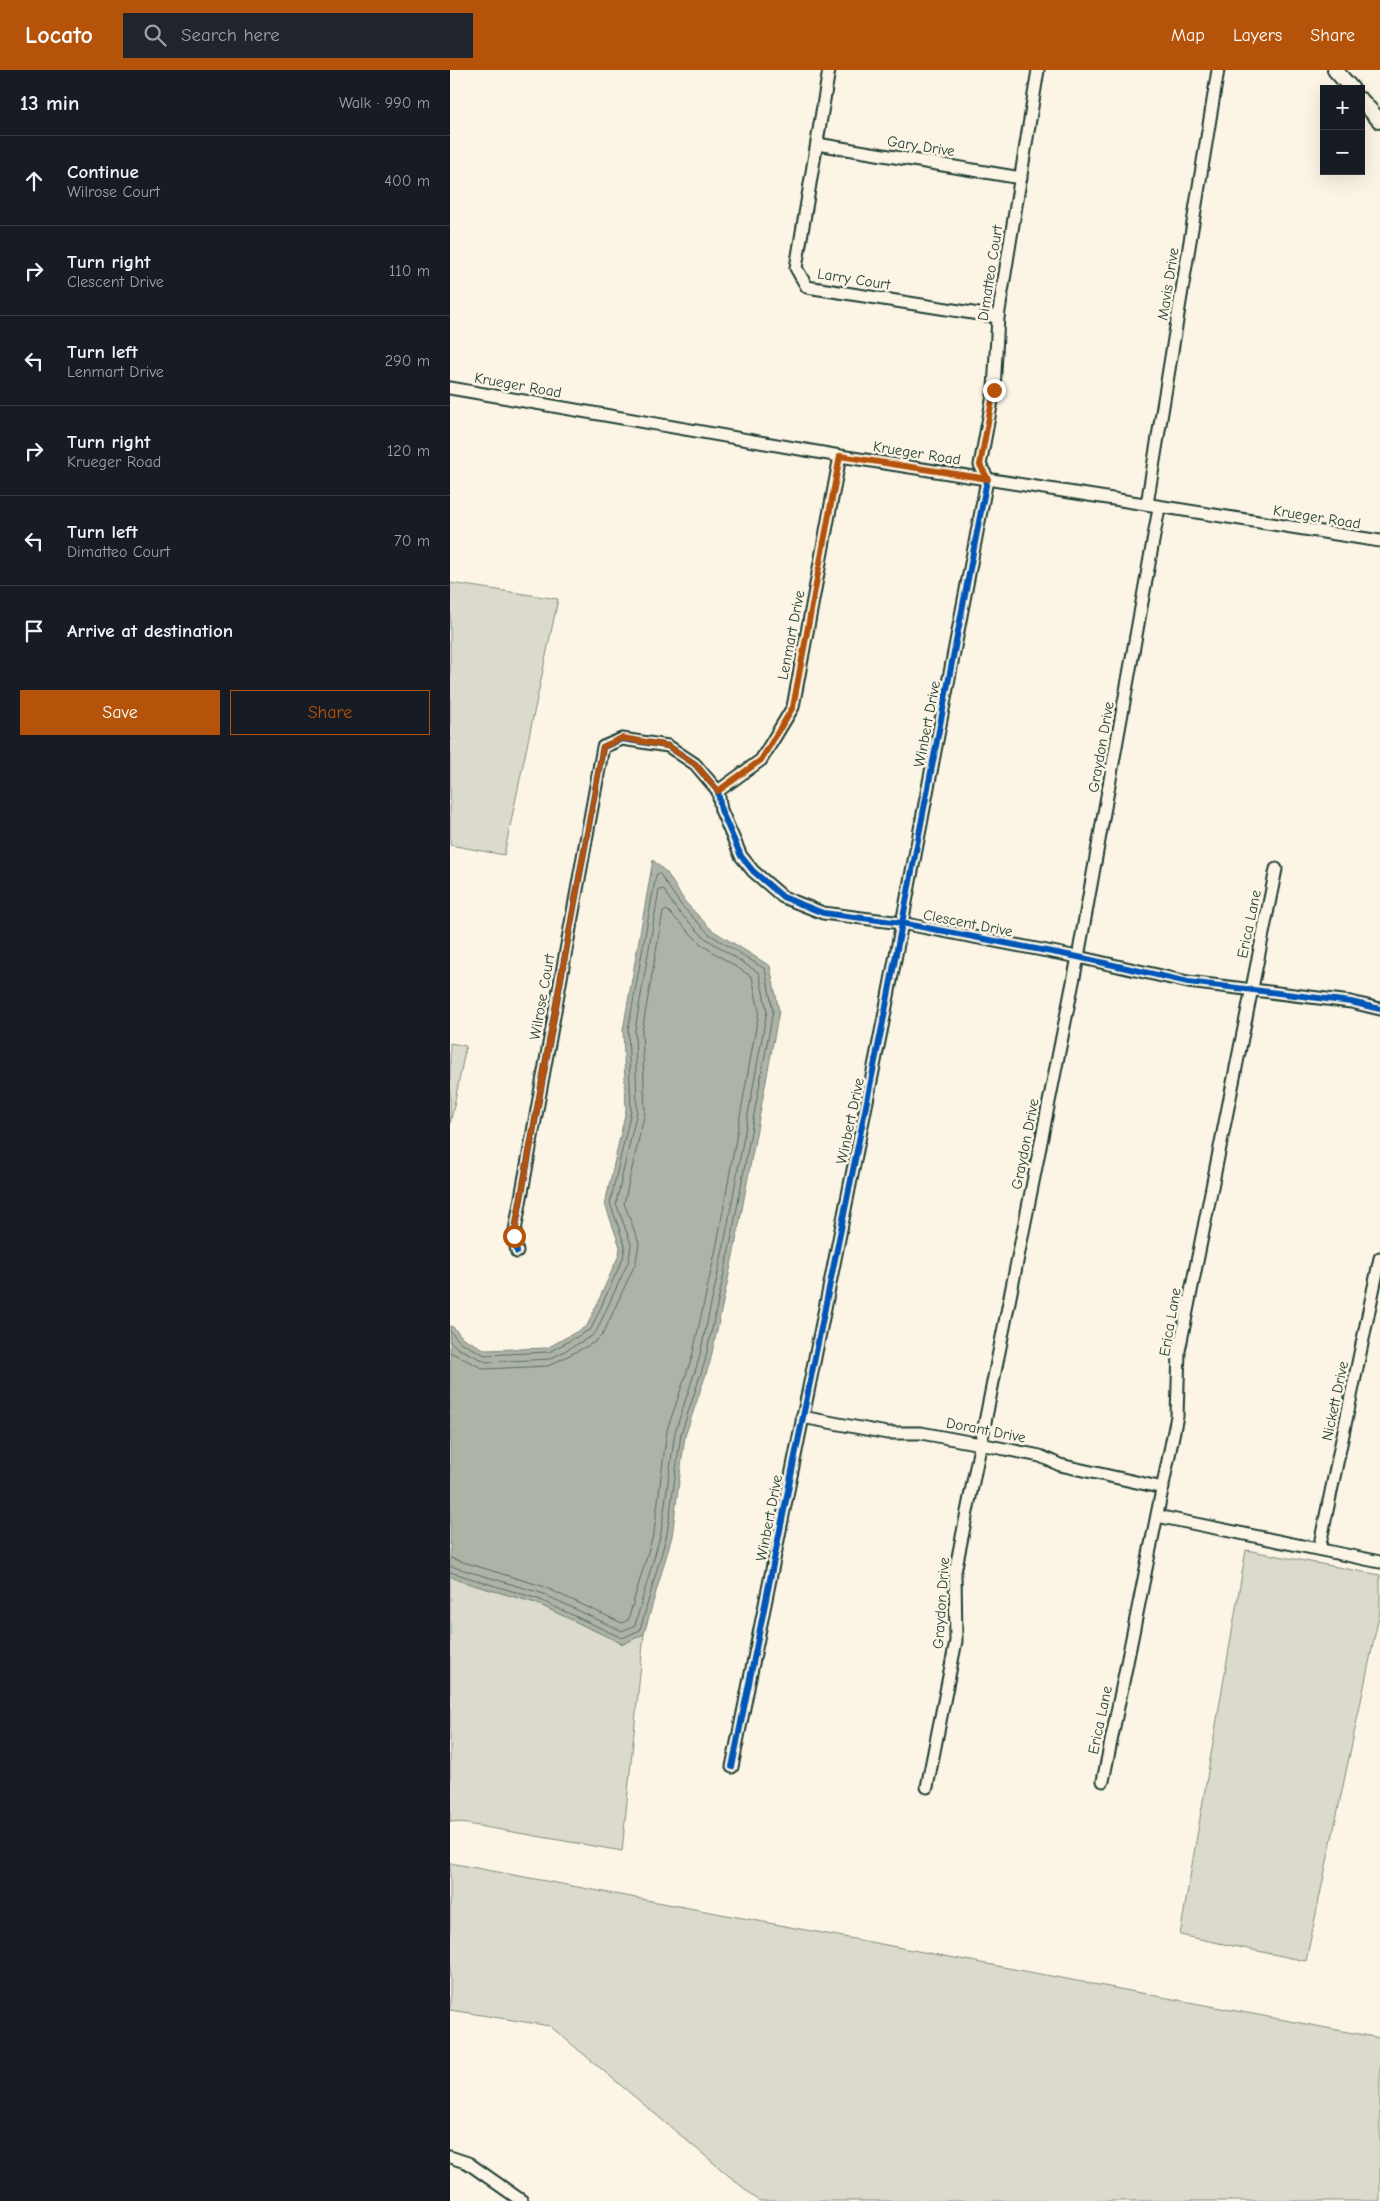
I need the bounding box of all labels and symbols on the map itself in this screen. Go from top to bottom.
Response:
street label: Gary Drive [886,132,957,160]
street label: Dimatteo Court [974,223,1007,322]
street label: Mavis Drive [1153,246,1183,322]
street label: Larry Court [816,264,892,294]
street label: Krueger Road [473,368,563,402]
route end [983,379,1006,402]
street label: Krueger Road [872,437,962,469]
street label: Krueger Road [1272,501,1362,533]
street label: Lenmart Drive [774,588,809,681]
street label: Winbert Drive [910,679,944,769]
street label: Graydon Drive [1084,700,1118,794]
street label: Erica Lane [1233,888,1265,960]
street label: Clescent Drive [922,905,1015,941]
street label: Wilrose Court [526,952,559,1041]
street label: Winbert Drive [832,1076,868,1166]
street label: Graydon Drive [1007,1097,1043,1191]
route start [503,1225,526,1248]
street label: Erica Lane [1155,1286,1185,1358]
street label: Nickett Drive [1318,1359,1352,1442]
street label: Dorant Drive [945,1413,1028,1447]
street label: Winbert Drive [752,1473,786,1563]
street label: Graydon Drive [929,1556,953,1650]
street label: Erica Lane [1084,1684,1116,1756]

